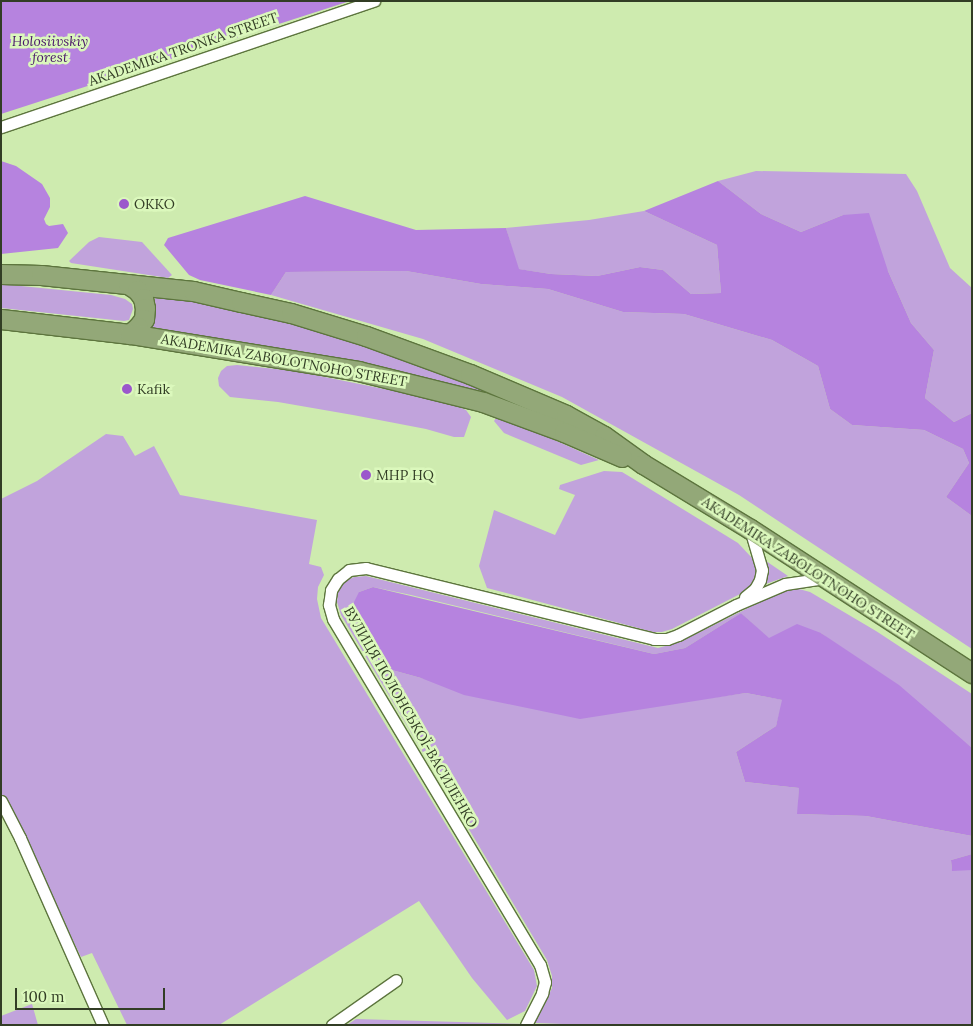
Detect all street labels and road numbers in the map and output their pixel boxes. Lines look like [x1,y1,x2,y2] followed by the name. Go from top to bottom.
[86,9,280,89] street label: AKADEMIKA TRONKA STREET
[160,330,408,390] street label: AKADEMIKA ZABOLOTNOHO STREET
[699,493,917,643] street label: AKADEMIKA ZABOLOTNOHO STREET
[341,603,481,831] street label: ВУЛИЦЯ ПОЛОНСЬКОЇ-ВАСИЛЕНКО

